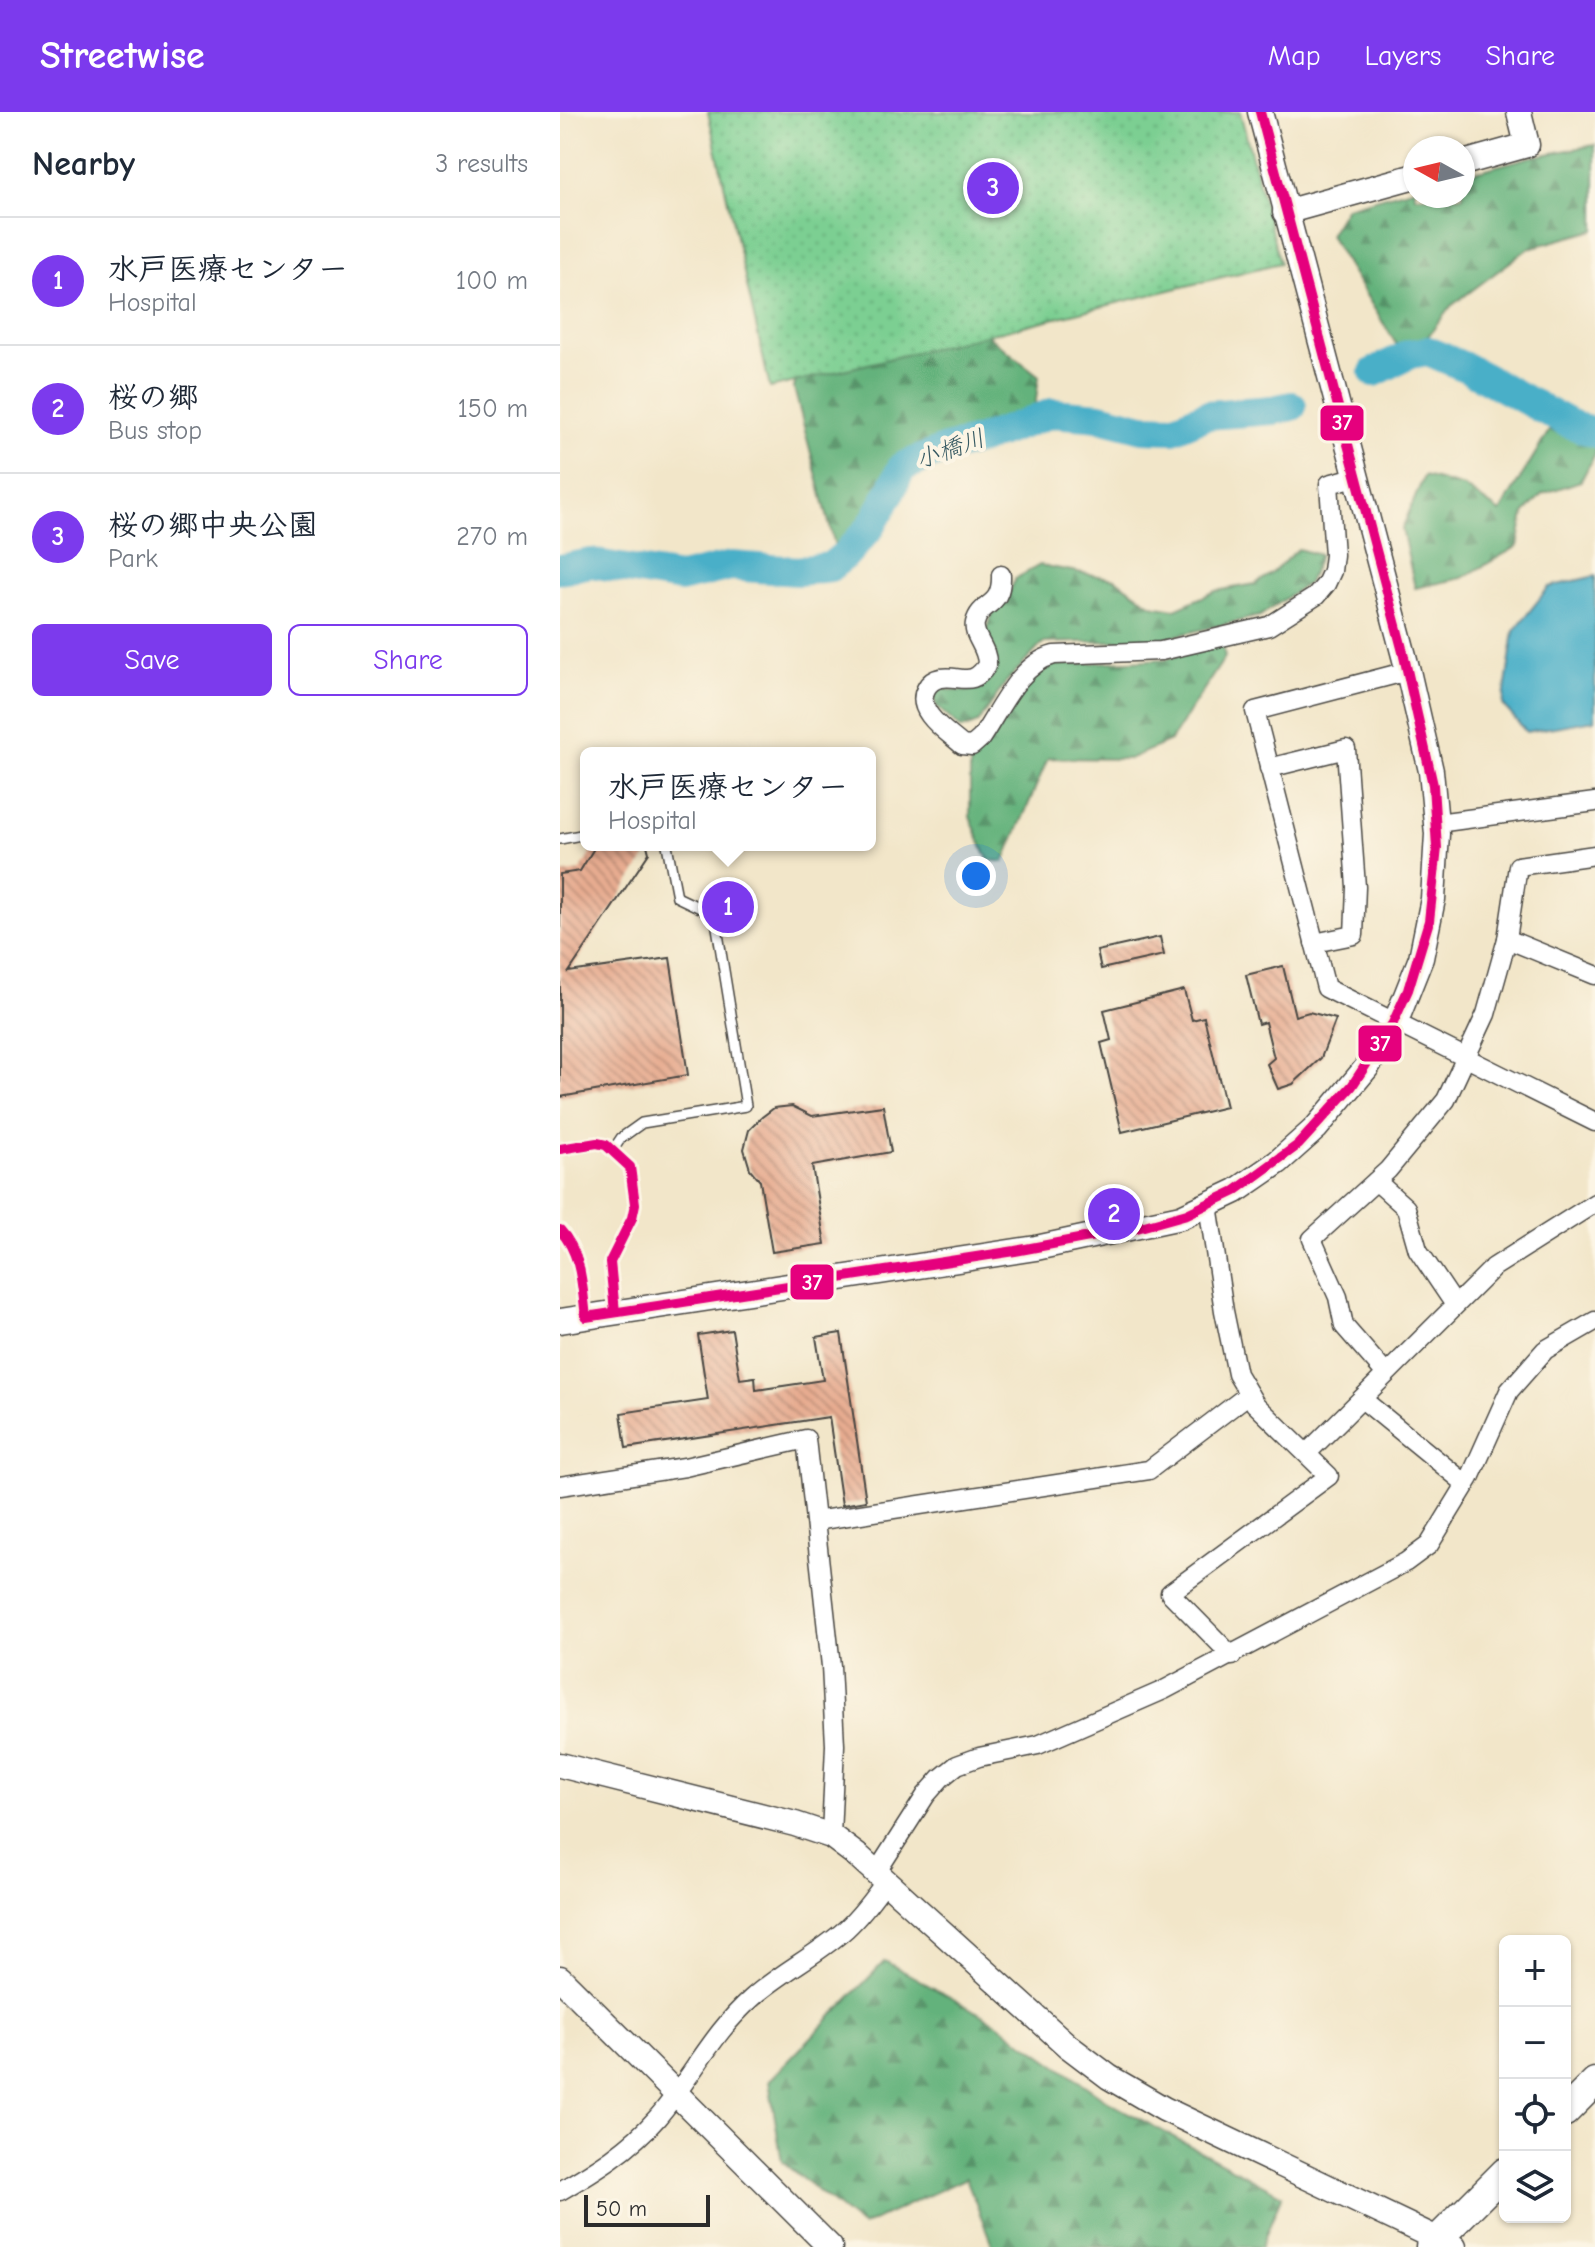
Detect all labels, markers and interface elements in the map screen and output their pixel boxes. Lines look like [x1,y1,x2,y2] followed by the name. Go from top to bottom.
[40,34,205,78] text: Streetwise
[1268,40,1321,72] text: Map
[1365,40,1441,72] text: Layers
[1485,40,1555,72] text: Share
[1403,136,1475,208] north arrow
[32,144,135,184] text: Nearby
[435,149,528,179] text: 3 results
[967,158,1019,218] pin: 3
[108,252,348,287] text: 水戸医療センター
[53,266,63,296] text: 1
[456,266,528,296] text: 100 m
[108,288,197,318] text: Hospital
[108,380,198,415] text: 桜の郷
[52,394,64,424] text: 2
[458,394,528,424] text: 150 m
[1319,404,1365,442] line badge: 37
[1332,410,1352,436] text: 37
[108,416,202,446] text: Bus stop
[911,424,989,474] water label: 小橋川
[108,508,318,543] text: 桜の郷中央公園
[52,522,64,552] text: 3
[456,522,528,552] text: 270 m
[108,544,158,574] text: Park
[32,624,272,696] button: Save
[288,624,528,696] button: Share
[580,747,876,851] popup
[608,770,848,805] text: 水戸医療センター
[608,806,697,836] text: Hospital
[956,856,996,896] your location
[702,877,754,937] pin: 1
[1357,1024,1403,1063] line badge: 37
[1370,1031,1390,1057] text: 37
[1088,1184,1140,1244] pin: 2
[789,1263,835,1301] line badge: 37
[802,1270,822,1296] text: 37
[1499,1935,1571,2223] map controls
[1499,1935,1571,2007] button: +
[1499,2007,1571,2079] button: −
[1499,2079,1571,2151] button: locate
[1499,2151,1571,2223] button: layers
[584,2191,710,2227] scale bar
[596,2196,647,2222] text: 50 m

